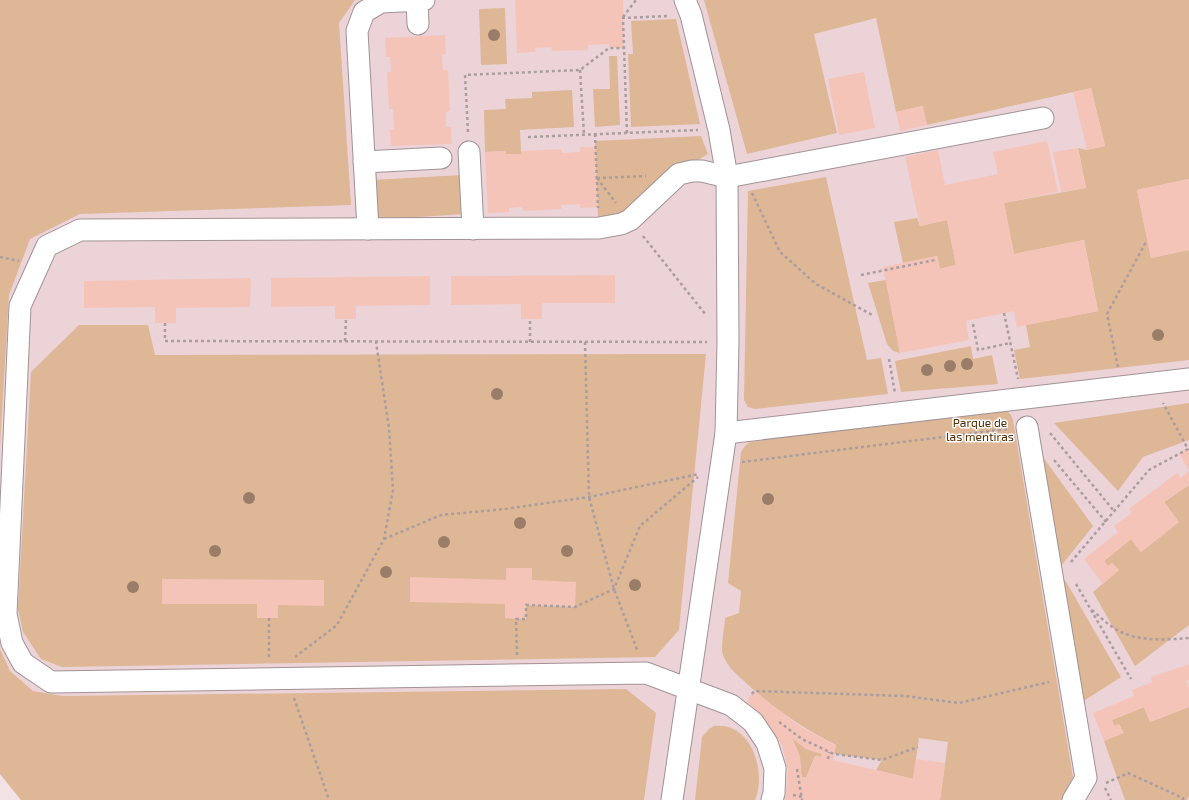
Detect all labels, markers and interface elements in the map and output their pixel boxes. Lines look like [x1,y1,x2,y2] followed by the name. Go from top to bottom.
[946,415,1014,443] park label: Parque de las mentiras

